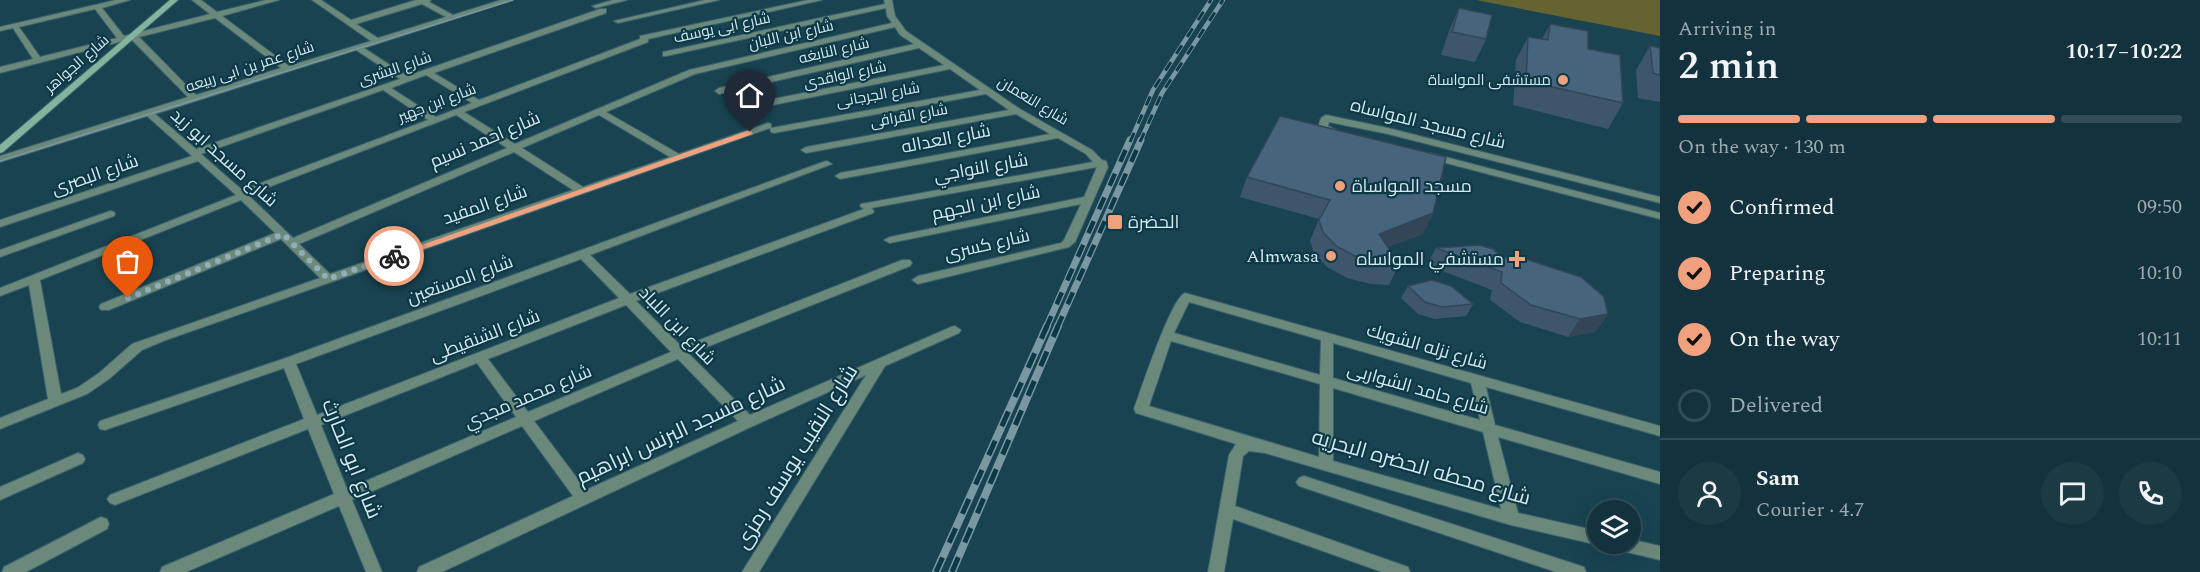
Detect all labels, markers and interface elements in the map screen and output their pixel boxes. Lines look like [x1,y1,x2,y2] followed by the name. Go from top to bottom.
[671,6,773,50] street label: شارع ابى يوسف
[746,14,836,56] street label: شارع ابن اللبان
[1678,14,1776,44] text: Arriving in
[39,29,114,99] street label: شارع الجواهر
[796,32,872,70] street label: شارع النابغه
[183,35,317,99] street label: شارع عمر بن ابى ربيعه
[2065,35,2182,68] text: 10:17–10:22
[1678,37,1779,96] text: 2 min
[355,46,435,92] street label: شارع البشرى
[801,55,889,95] street label: شارع الواقدى
[1428,69,1551,92] place label: مستشفى المواساة
[724,70,775,132] pin
[993,71,1073,131] street label: شارع النعمان
[1556,73,1570,87] marker: مستشفى المواساة
[834,76,922,114] street label: شارع الجرجانى
[394,78,480,129] street label: شارع ابن جهير
[733,79,766,112] icon: home
[1347,92,1509,156] street label: شارع مسجد المواساه
[868,98,950,134] street label: شارع القرافى
[164,102,284,214] street label: شارع مسجد ابو زيد
[425,105,545,175] street label: شارع احمد نسيم
[899,117,993,161] street label: شارع العداله
[1678,132,1846,162] text: On the way · 130 m
[932,146,1030,190] street label: شارع النواجي
[48,147,142,203] street label: شارع البصرى
[1352,173,1472,200] place label: مسجد المواساة
[439,178,531,232] street label: شارع المفيد
[929,178,1043,228] street label: شارع ابن الجهم
[1333,179,1347,193] marker: مسجد المواساة
[1678,191,1711,224] icon: check
[1729,191,1835,224] text: Confirmed
[2137,192,2182,222] text: 09:50
[1128,209,1179,236] place label: الحضرة
[1106,213,1124,231] marker: الحضرة
[941,222,1033,268] street label: شارع كسرى
[364,226,424,286] courier
[102,236,153,298] pin
[378,240,411,273] icon: bike
[1246,243,1319,270] place label: Almwasa
[111,245,144,278] icon: bag
[1356,246,1504,273] place label: مستشفي المواساه
[403,248,517,312] street label: شارع المستعين
[1324,249,1338,263] marker: Almwasa
[1508,250,1526,268] marker: مستشفي المواساه
[1678,257,1711,290] icon: check
[1729,257,1826,290] text: Preparing
[2137,258,2182,288] text: 10:10
[632,280,722,372] street label: شارع ابن اللباد
[426,303,544,369] street label: شارع الشنقيطى
[1363,317,1491,377] street label: شارع نزله الشويك
[1678,323,1711,356] icon: check
[1729,323,1840,356] text: On the way
[2137,324,2182,354] text: 10:11
[1344,356,1492,422] street label: شارع حامد الشواربى
[460,358,596,436] street label: شارع محمد مجدي
[727,359,867,555] street label: شارع النقيب يوسف رمزى
[571,368,791,494] street label: شارع مسجد البرنس ابراهيم
[1729,389,1823,422] text: Delivered
[312,394,390,524] street label: شارع ابو الحارث
[1308,421,1534,515] street label: شارع محطه الحضره البحريه
[1678,462,1741,525] button: person
[1756,462,1800,495] text: Sam
[2041,462,2104,525] button: chat
[2119,462,2182,525] button: phone
[1756,495,1864,525] text: Courier · 4.7
[1587,500,1641,554] map controls
[1587,500,1641,554] button: layers

